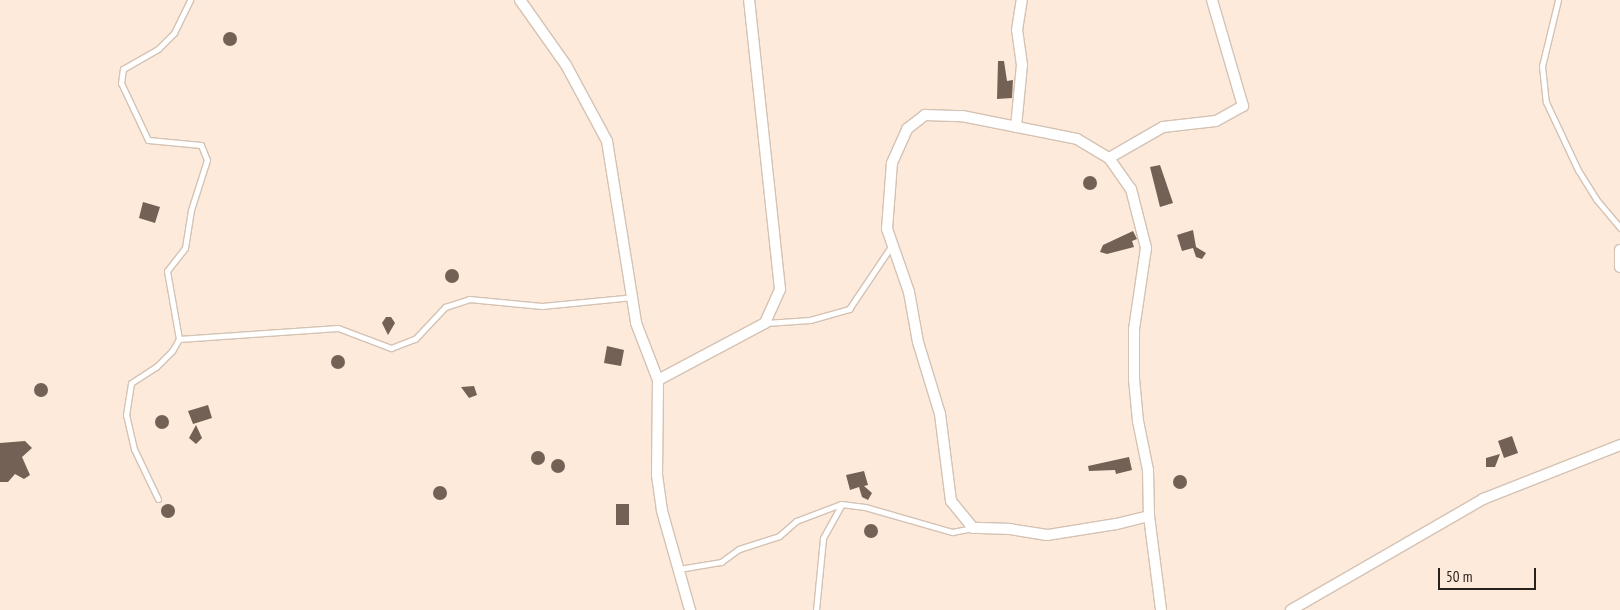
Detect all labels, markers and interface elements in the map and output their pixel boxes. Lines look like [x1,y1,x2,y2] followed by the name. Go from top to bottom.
[1440,558,1538,590] scale bar
[1446,567,1472,586] text: 50 m

